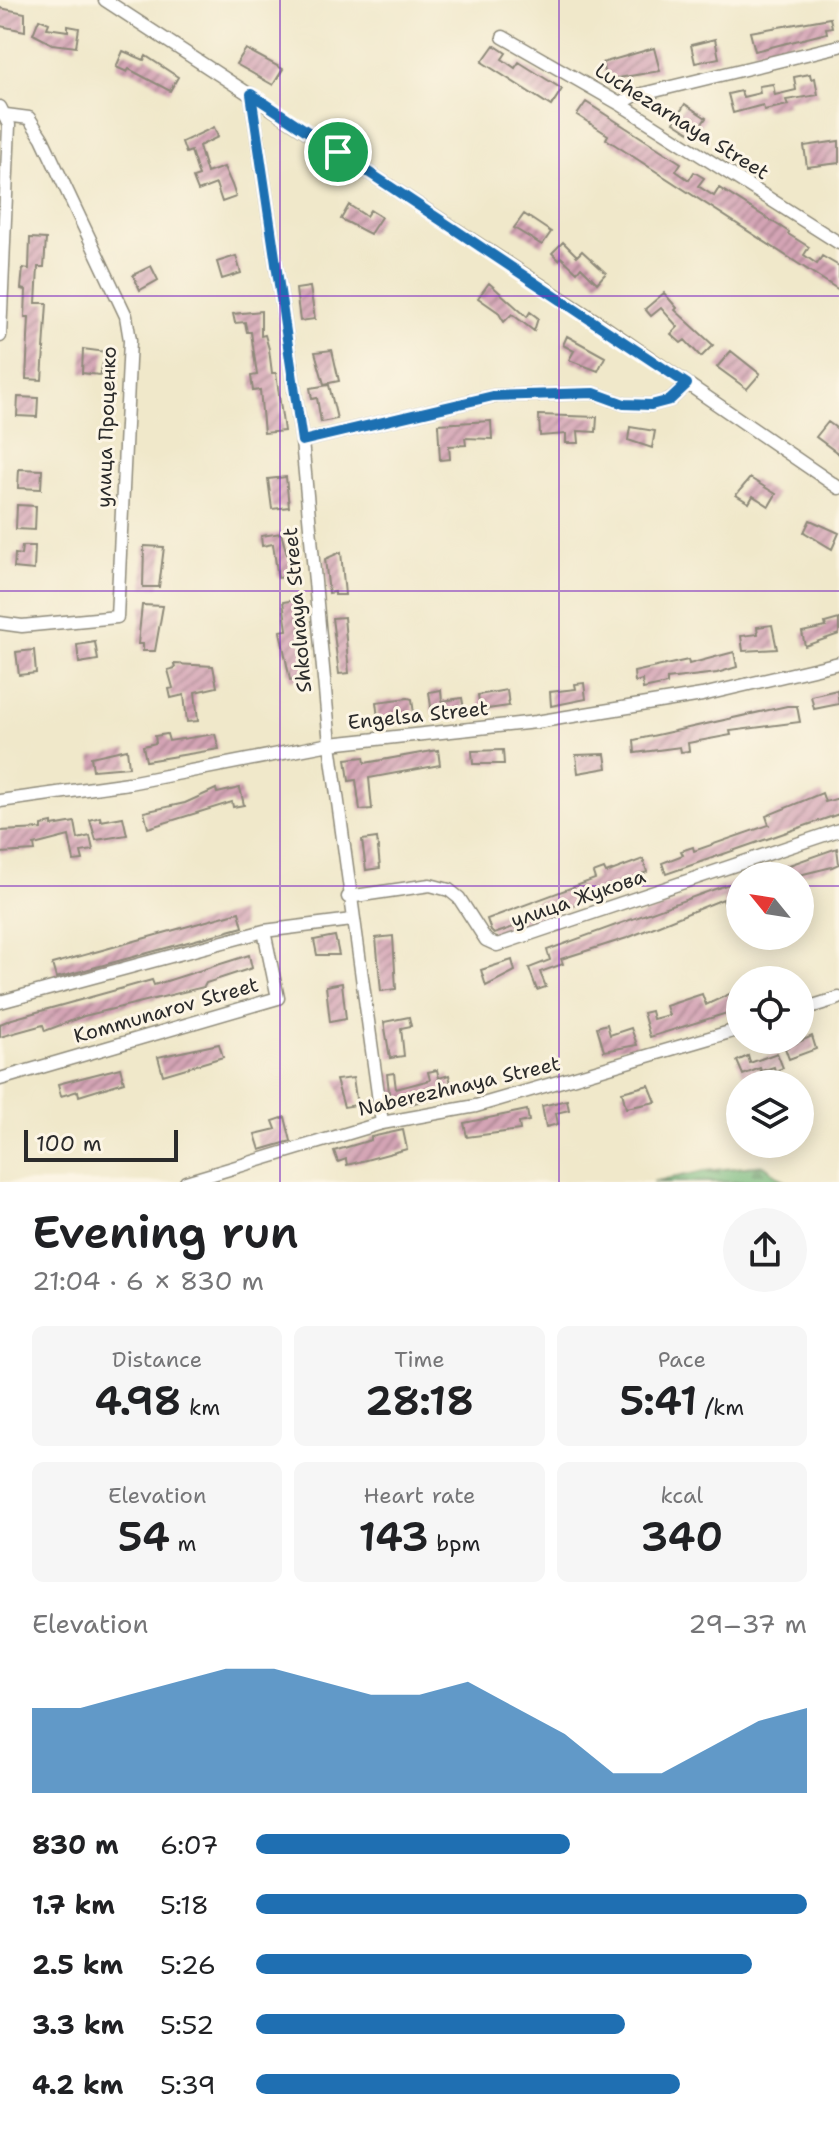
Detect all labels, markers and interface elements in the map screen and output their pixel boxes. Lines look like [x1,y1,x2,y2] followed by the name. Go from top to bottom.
[590,57,774,185] street label: Luchezarnaya Street
[304,118,372,186] pin
[316,130,360,174] icon: arrive
[90,346,122,508] street label: улица Проценко
[277,526,317,694] street label: Shkolnaya Street
[346,695,490,735] street label: Engelsa Street
[726,862,814,950] north arrow
[726,862,814,1158] map controls
[507,863,649,933] street label: улица Жукова
[726,966,814,1054] button: locate
[71,971,261,1049] street label: Kommunarov Street
[355,1050,563,1122] street label: Naberezhnaya Street
[726,1070,814,1158] button: layers
[24,1126,178,1162] scale bar
[36,1129,102,1158] text: 100 m
[32,1203,299,1262] text: Evening run
[723,1208,807,1292] button: share
[32,1263,264,1298] text: 21:04 · 6 × 830 m
[112,1345,202,1374] text: Distance
[394,1345,445,1374] text: Time
[658,1345,706,1374] text: Pace
[94,1374,182,1428] text: 4.98
[365,1374,474,1428] text: 28:18
[620,1374,697,1428] text: 5:41
[182,1393,220,1422] text: km
[697,1393,744,1422] text: /km
[108,1481,206,1510] text: Elevation
[363,1481,476,1510] text: Heart rate
[660,1481,703,1510] text: kcal
[118,1510,170,1564] text: 54
[358,1510,429,1564] text: 143
[640,1510,723,1564] text: 340
[170,1529,197,1558] text: m
[429,1529,481,1558] text: bpm
[32,1606,148,1641] text: Elevation
[688,1606,807,1641] text: 29–37 m
[32,1827,119,1862] text: 830 m
[160,1827,219,1862] text: 6:07
[32,1887,115,1922] text: 1.7 km
[160,1887,209,1922] text: 5:18
[32,1947,123,1982] text: 2.5 km
[160,1947,216,1982] text: 5:26
[32,2007,124,2042] text: 3.3 km
[160,2007,214,2042] text: 5:52
[32,2067,124,2102] text: 4.2 km
[160,2067,216,2102] text: 5:39

